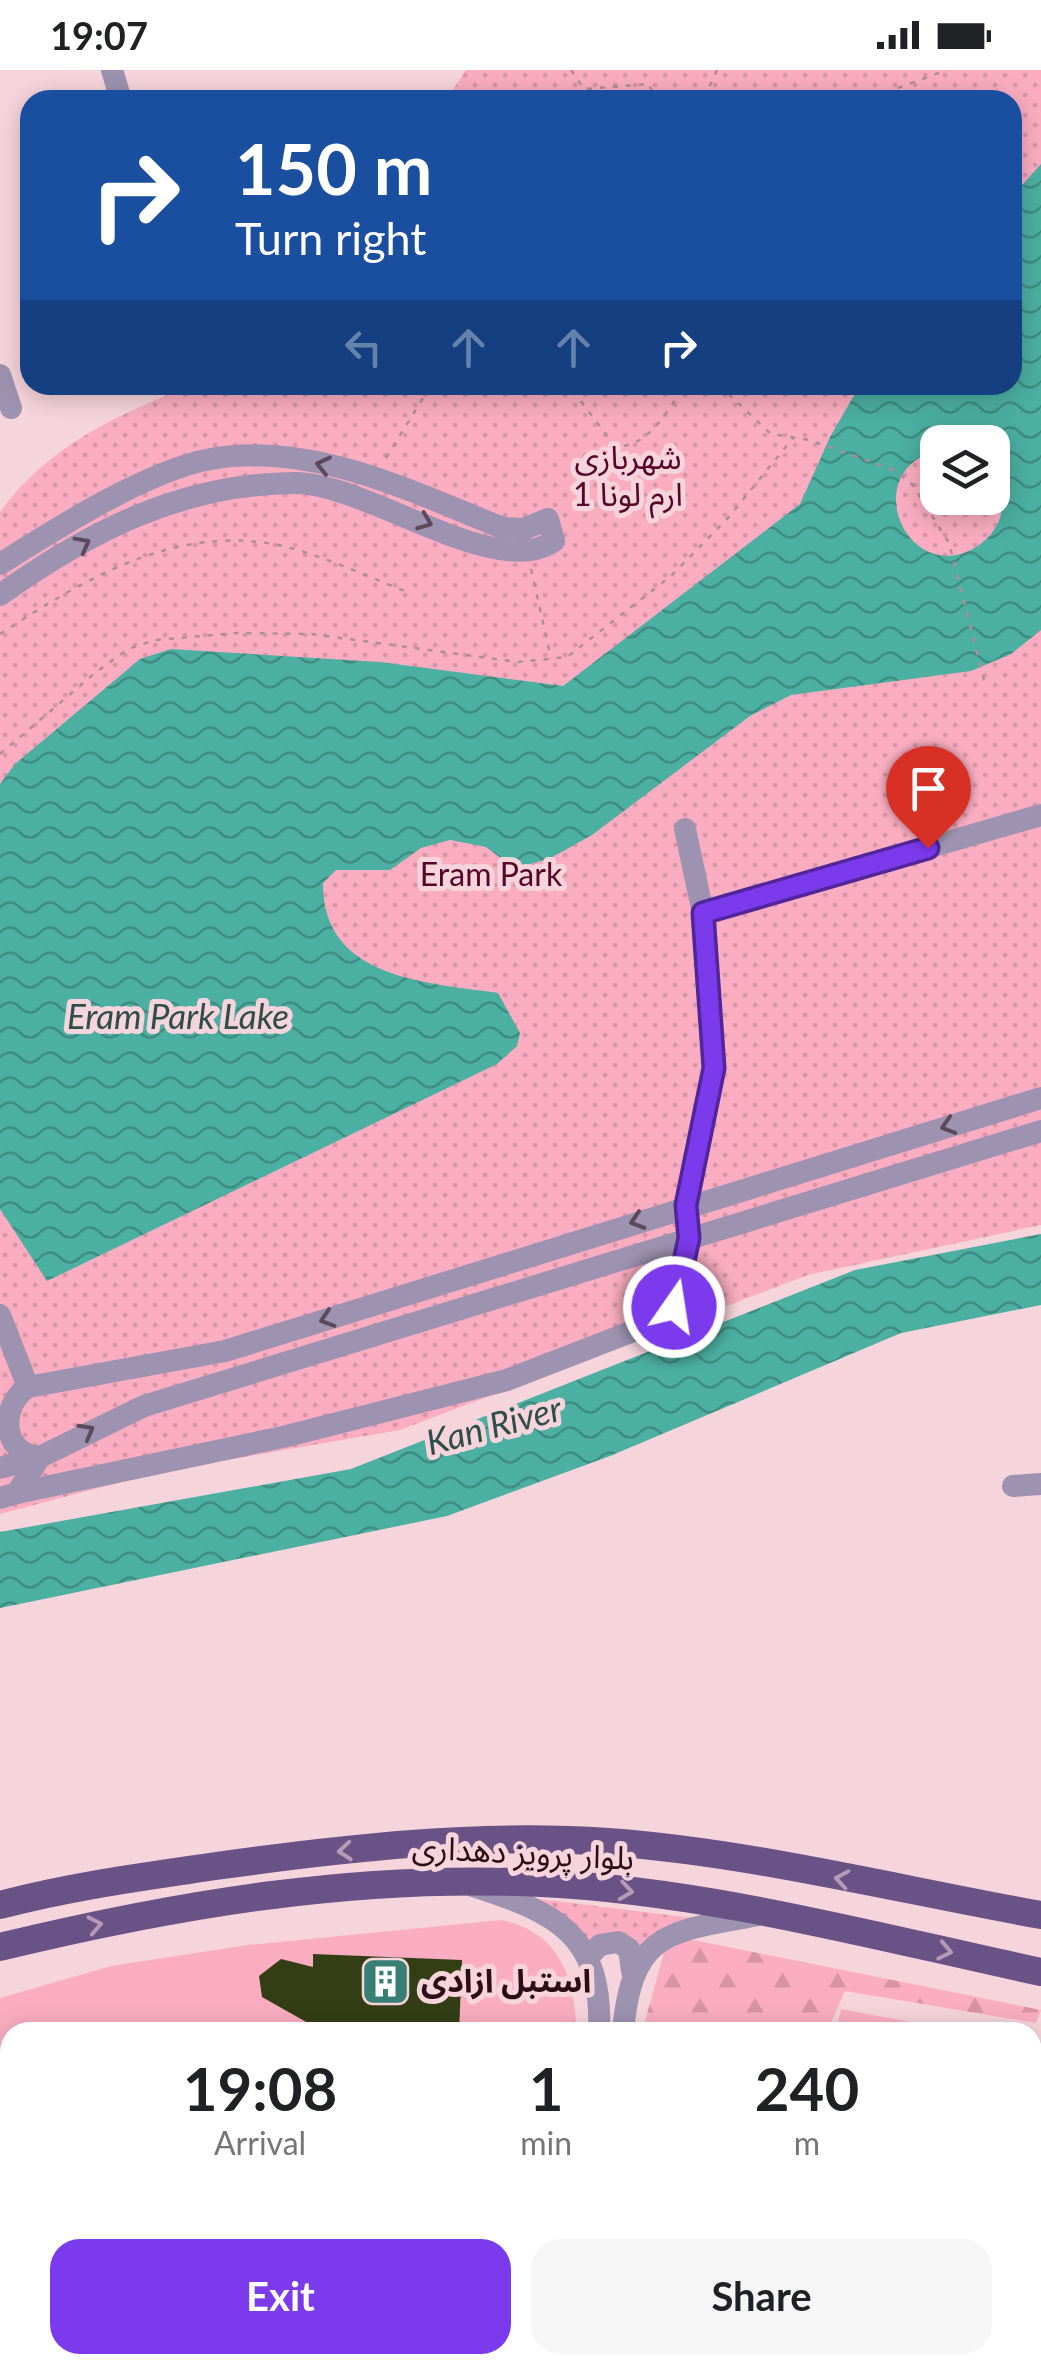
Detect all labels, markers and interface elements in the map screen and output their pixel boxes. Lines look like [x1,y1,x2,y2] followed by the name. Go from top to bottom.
[50,12,148,58] text: 19:07
[235,126,432,210] text: 150 m
[70,130,200,260] icon: right
[235,211,426,265] text: Turn right
[336,320,391,375] icon: left
[441,320,496,375] icon: ahead
[546,320,601,375] icon: ahead
[651,320,706,375] icon: right
[920,425,1010,515] map controls
[920,425,1010,515] button: layers
[573,437,683,519] park label: شهربازی ارم لونا 1
[315,456,332,477] one-way arrow
[415,510,432,530] one-way arrow
[72,537,91,556] one-way arrow
[886,746,971,849] pin
[901,761,956,816] icon: arrive
[420,854,563,893] park label: Eram Park
[67,994,289,1036] water label: Eram Park Lake
[940,1114,957,1135] one-way arrow
[629,1209,646,1229] one-way arrow
[622,1255,726,1359] position arrow
[319,1307,336,1327] one-way arrow
[421,1386,567,1462] water label: Kan River
[77,1423,95,1443] one-way arrow
[411,1826,635,1879] street label: بلوار پرویز دهداری
[337,1839,353,1861] one-way arrow
[834,1869,850,1890] one-way arrow
[618,1880,634,1901] one-way arrow
[86,1916,103,1937] one-way arrow
[936,1940,953,1961] one-way arrow
[360,1955,412,2007] building icon: استبل ازادی
[421,1960,591,2000] place label: استبل ازادی
[183,2052,337,2124] text: 19:08
[529,2052,564,2124] text: 1
[755,2052,859,2124] text: 240
[214,2123,306,2162] text: Arrival
[520,2123,572,2162] text: min
[794,2123,820,2162] text: m
[50,2239,511,2354] button: Exit
[531,2239,992,2354] button: Share

